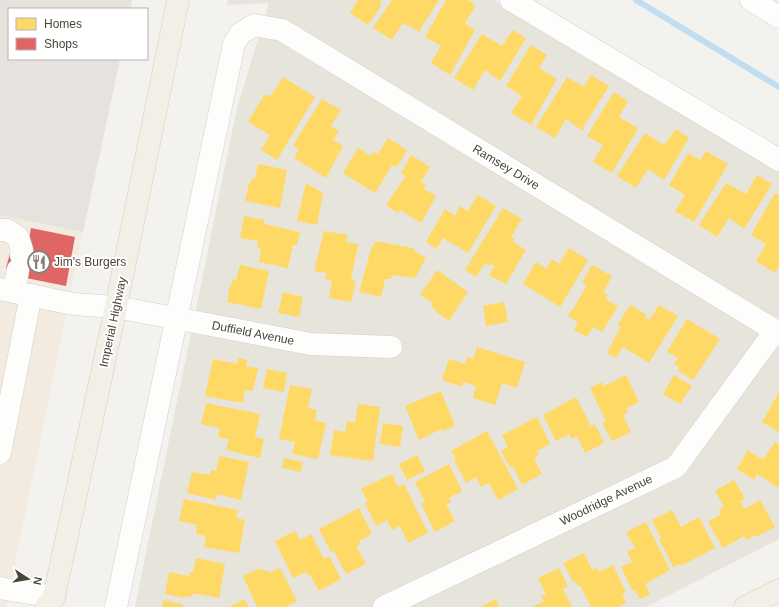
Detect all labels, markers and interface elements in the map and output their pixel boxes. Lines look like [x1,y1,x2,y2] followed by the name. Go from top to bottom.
[8,8,148,60] legend
[44,17,82,31] text: Homes
[44,37,78,51] text: Shops
[470,142,542,193] street label: Ramsey Drive
[26,249,52,275] restaurant icon: Jim's Burgers
[54,255,126,269] place label: Jim's Burgers
[97,276,129,368] street label: Imperial Highway
[211,318,296,348] street label: Duffield Avenue
[558,471,655,528] street label: Woodridge Avenue
[8,559,48,599] north arrow
[31,576,44,586] text: N

